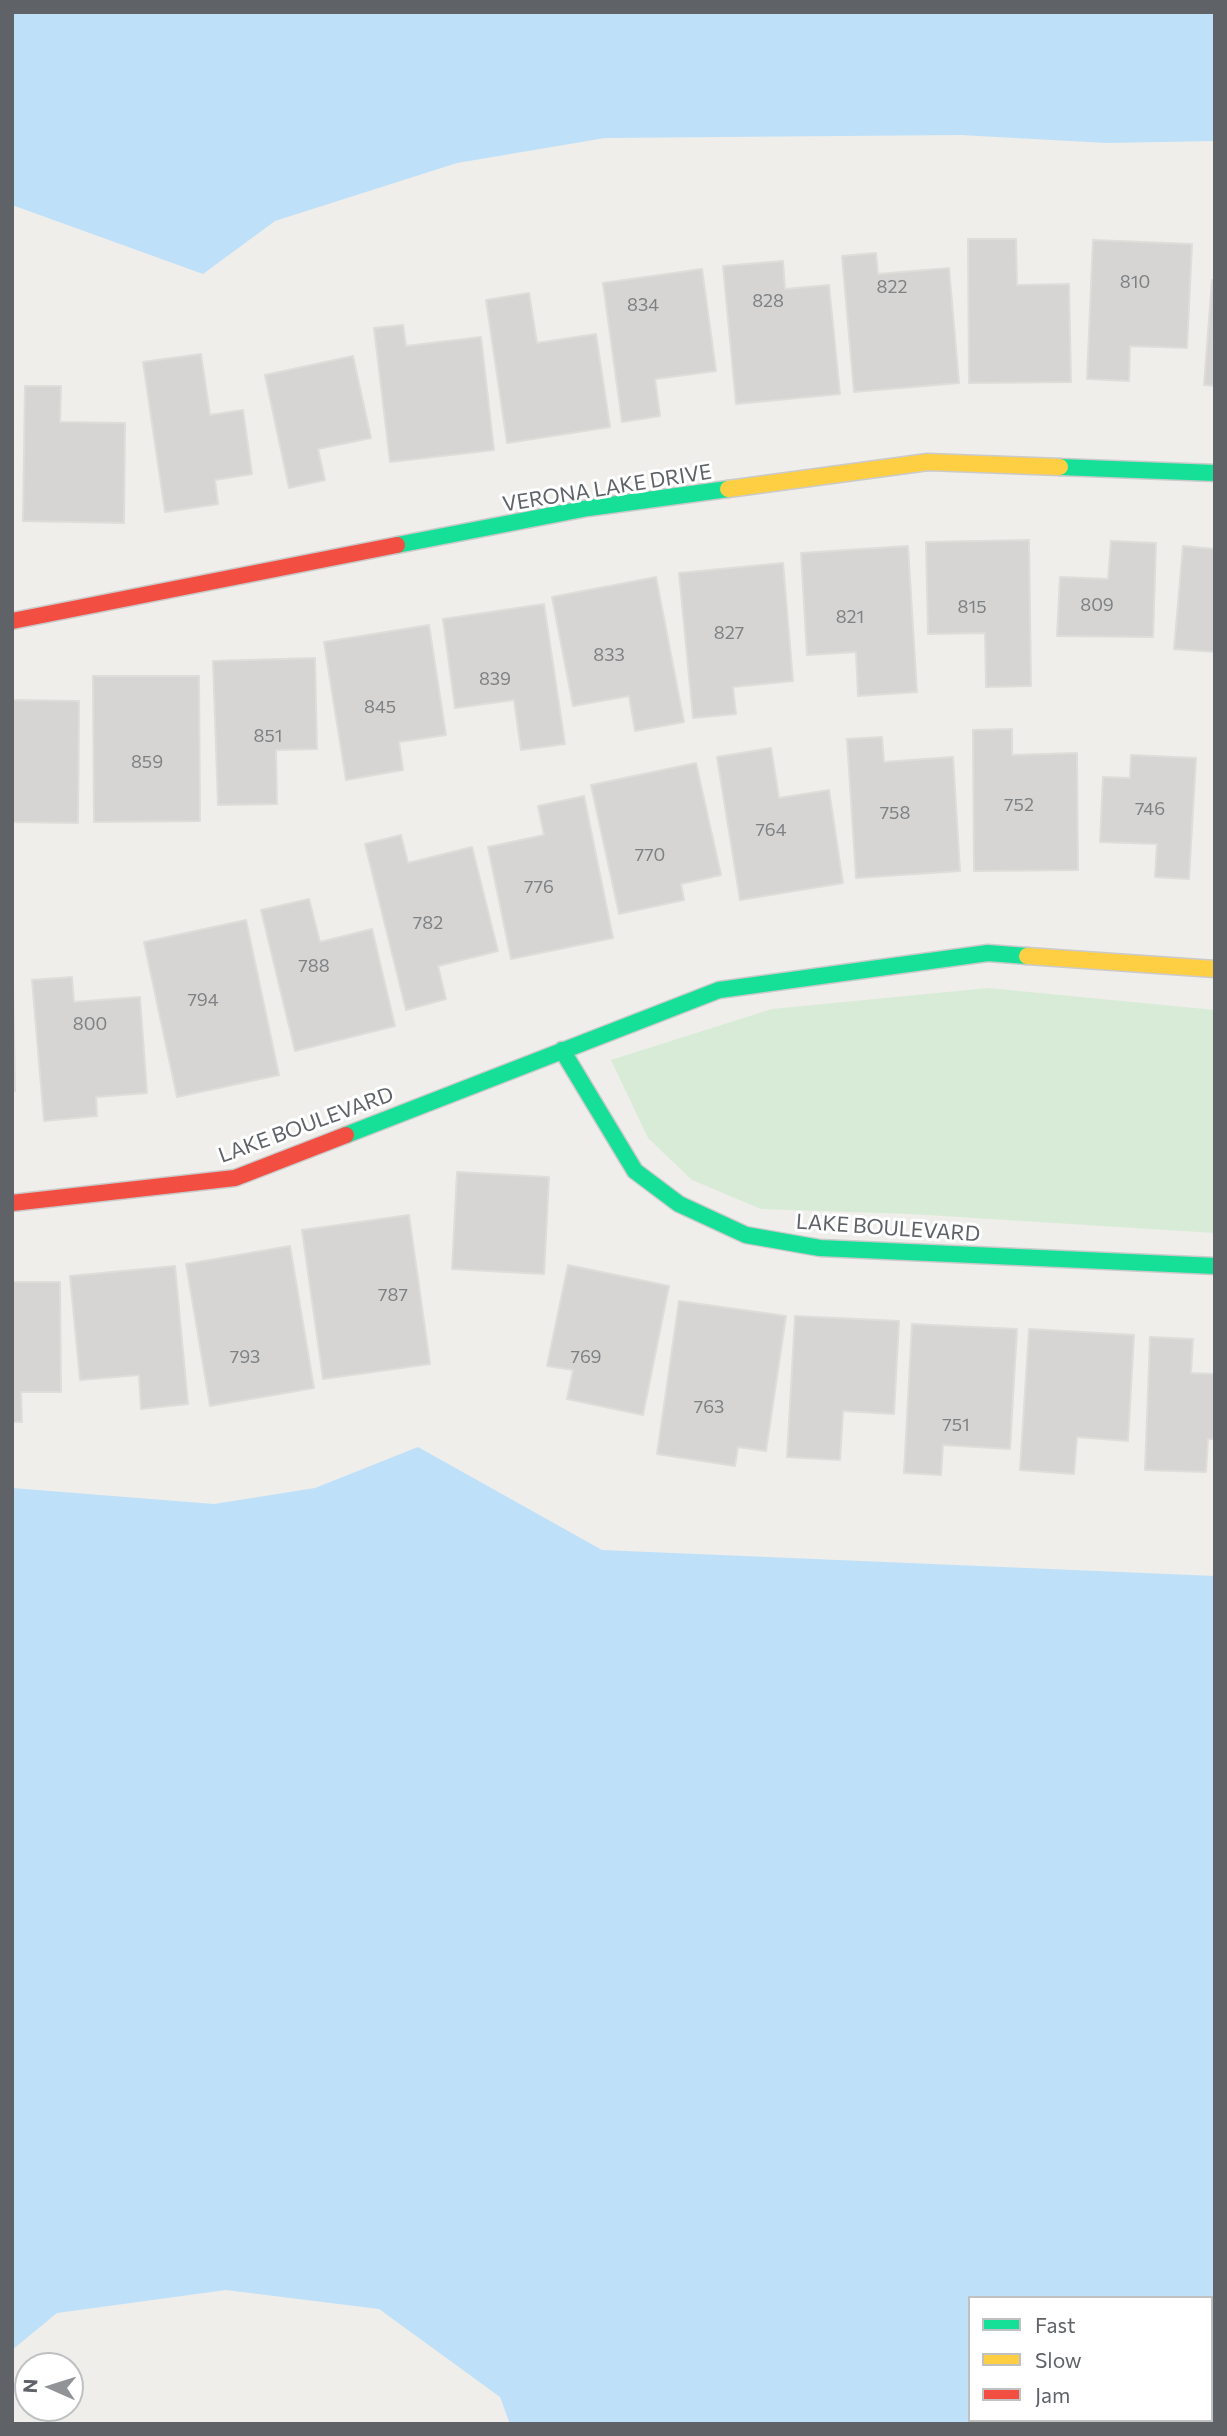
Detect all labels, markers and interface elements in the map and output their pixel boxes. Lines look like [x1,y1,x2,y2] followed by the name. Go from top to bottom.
[1120,271,1150,293] house number: 810
[877,276,907,298] house number: 822
[752,290,784,312] house number: 828
[627,294,659,316] house number: 834
[501,459,713,517] street label: VERONA LAKE DRIVE
[1080,594,1114,616] house number: 809
[958,596,986,618] house number: 815
[836,606,864,628] house number: 821
[714,622,744,644] house number: 827
[593,644,625,666] house number: 833
[479,668,511,690] house number: 839
[364,696,396,718] house number: 845
[254,725,282,747] house number: 851
[131,751,163,773] house number: 859
[1004,794,1034,816] house number: 752
[1135,798,1165,820] house number: 746
[880,802,910,824] house number: 758
[755,819,787,841] house number: 764
[635,844,665,866] house number: 770
[524,876,554,898] house number: 776
[413,912,443,934] house number: 782
[298,955,330,977] house number: 788
[187,989,219,1011] house number: 794
[73,1013,107,1035] house number: 800
[215,1082,397,1168] street label: LAKE BOULEVARD
[795,1209,981,1247] street label: LAKE BOULEVARD
[378,1284,408,1306] house number: 787
[230,1346,260,1368] house number: 793
[570,1346,602,1368] house number: 769
[694,1396,724,1418] house number: 763
[942,1414,970,1436] house number: 751
[968,2296,1213,2422] legend
[1035,2312,1076,2337] text: Fast
[1035,2347,1082,2372] text: Slow
[14,2352,84,2422] north arrow
[18,2378,41,2394] text: N
[1035,2382,1070,2407] text: Jam

